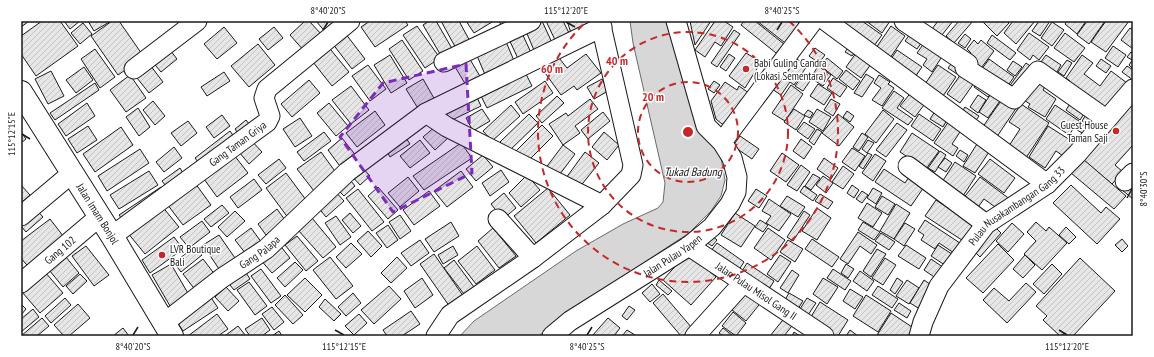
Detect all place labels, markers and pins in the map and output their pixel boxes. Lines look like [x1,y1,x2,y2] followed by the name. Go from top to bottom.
[754,56,826,83] place label: Babi Guling Candra (Lokasi Sementara)
[741,64,751,74] marker: Babi Guling Candra (Lokasi Sementara)
[1061,118,1108,145] place label: Guest House Taman Saji
[681,125,695,139] centre of rings
[1111,126,1121,136] marker: Guest House Taman Saji
[170,242,221,269] place label: LVR Boutique Bali
[157,250,167,260] marker: LVR Boutique Bali

